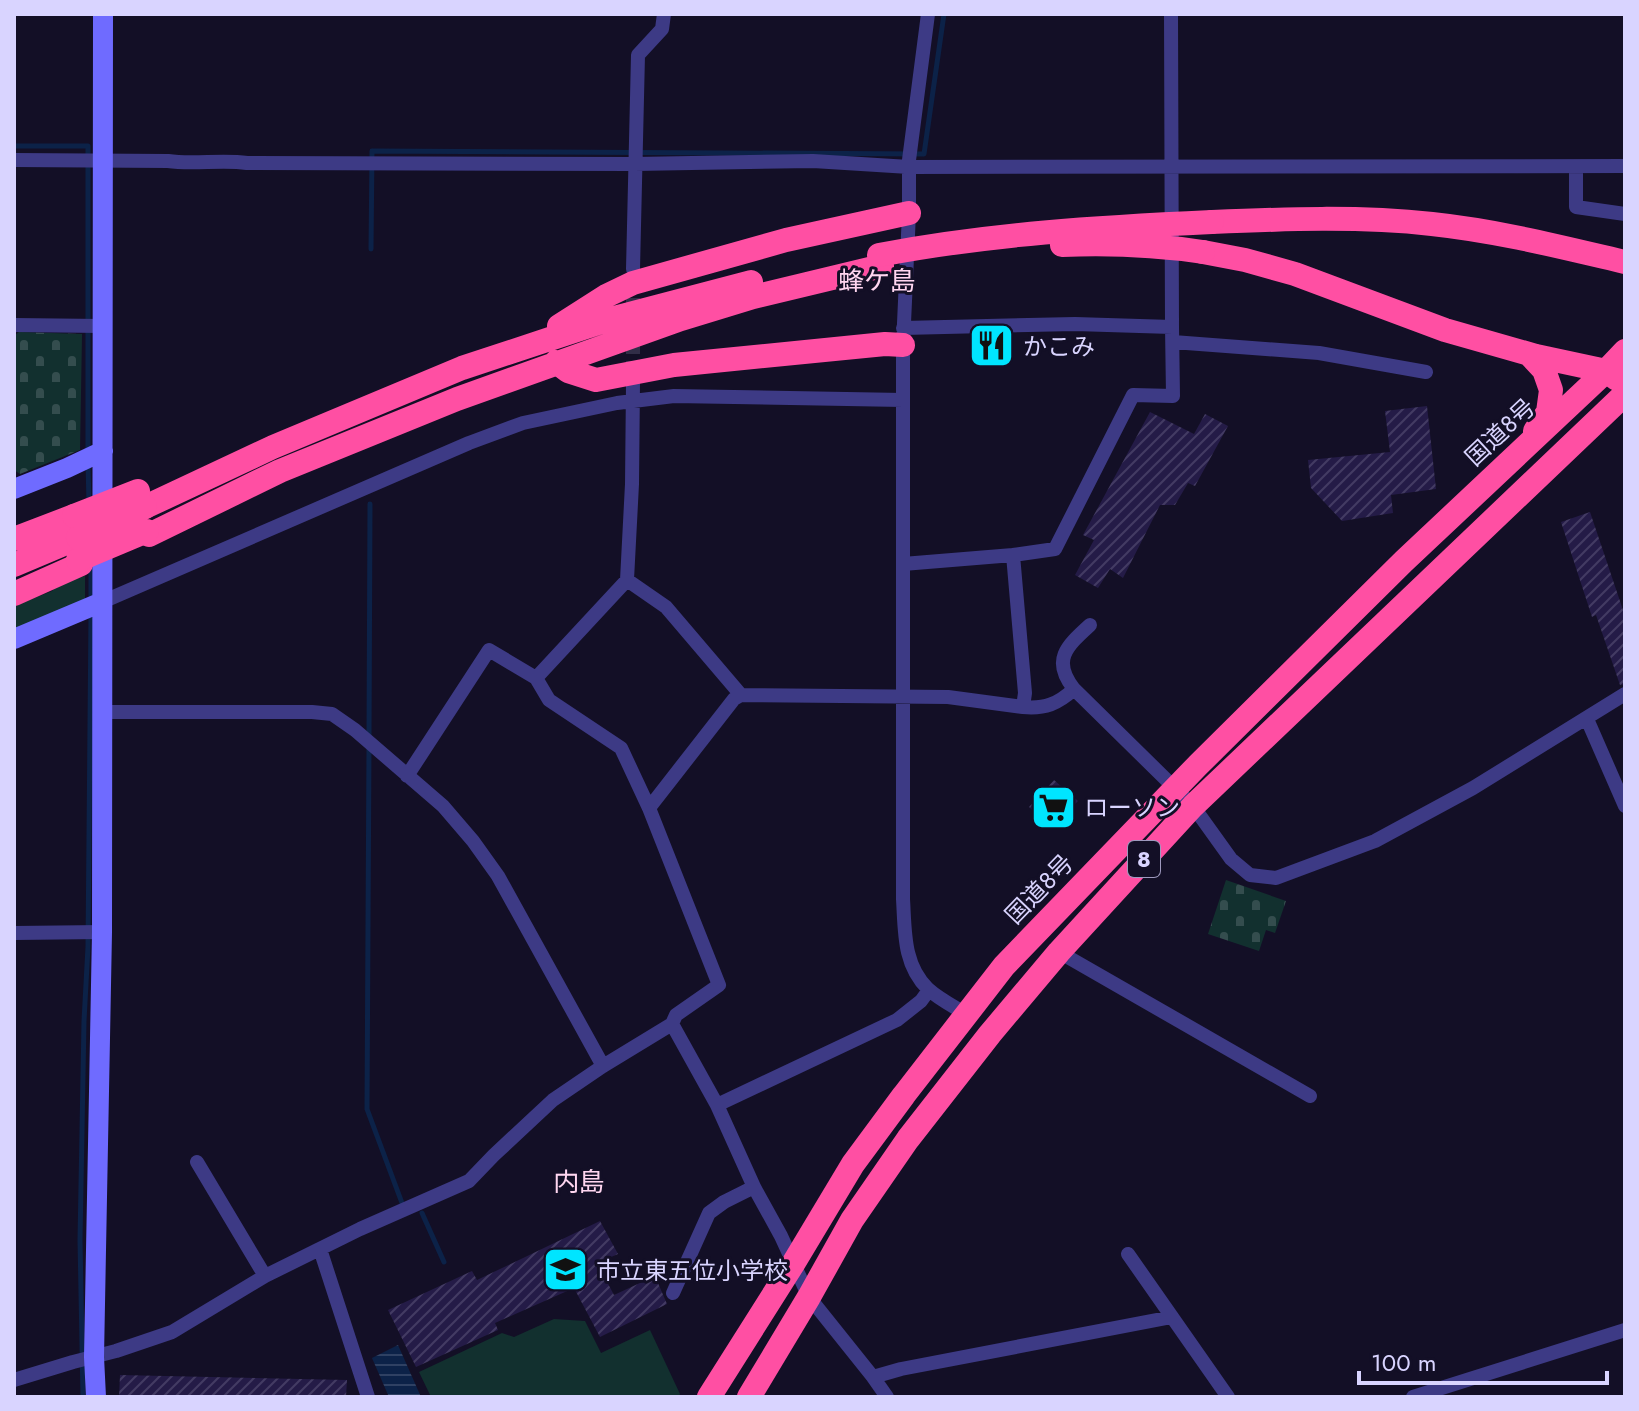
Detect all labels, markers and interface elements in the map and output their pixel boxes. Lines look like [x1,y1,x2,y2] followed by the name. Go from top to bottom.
[838,262,916,300] district label: 蜂ケ島
[968,322,1016,370] restaurant icon: かこみ
[1023,329,1095,364] place label: かこみ
[1457,390,1543,474] street label: 国道8号
[1029,783,1077,831] supermarket icon: ローソン
[1084,790,1180,825] place label: ローソン
[1128,841,1160,877] road number: 8
[997,846,1081,932] street label: 国道8号
[553,1163,605,1201] district label: 内島
[541,1246,589,1294] school or university icon: 市立東五位小学校
[596,1253,788,1288] place label: 市立東五位小学校
[1359,1335,1607,1385] scale bar
[1371,1345,1437,1380] text: 100 m

